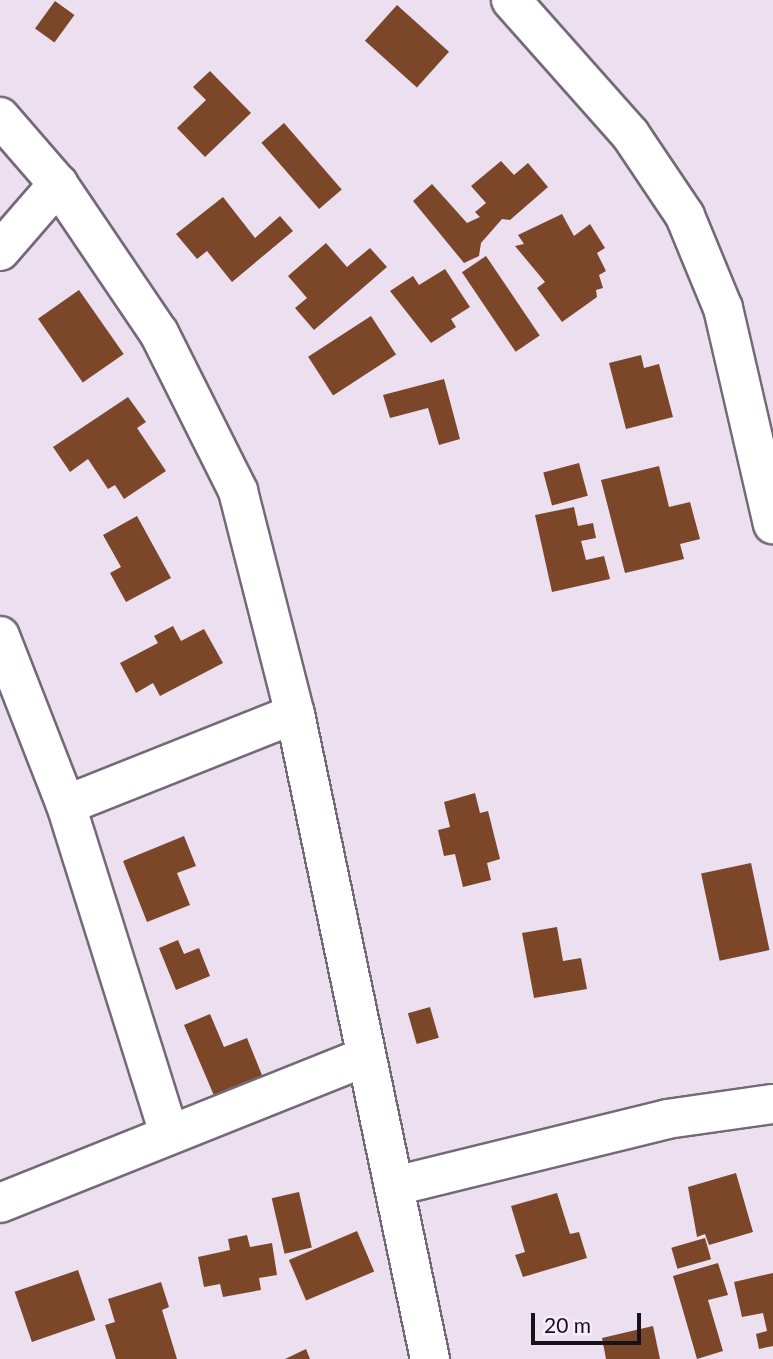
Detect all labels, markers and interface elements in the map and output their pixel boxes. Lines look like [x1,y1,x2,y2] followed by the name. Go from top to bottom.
[535,1300,645,1344] scale bar
[544,1312,591,1337] text: 20 m

